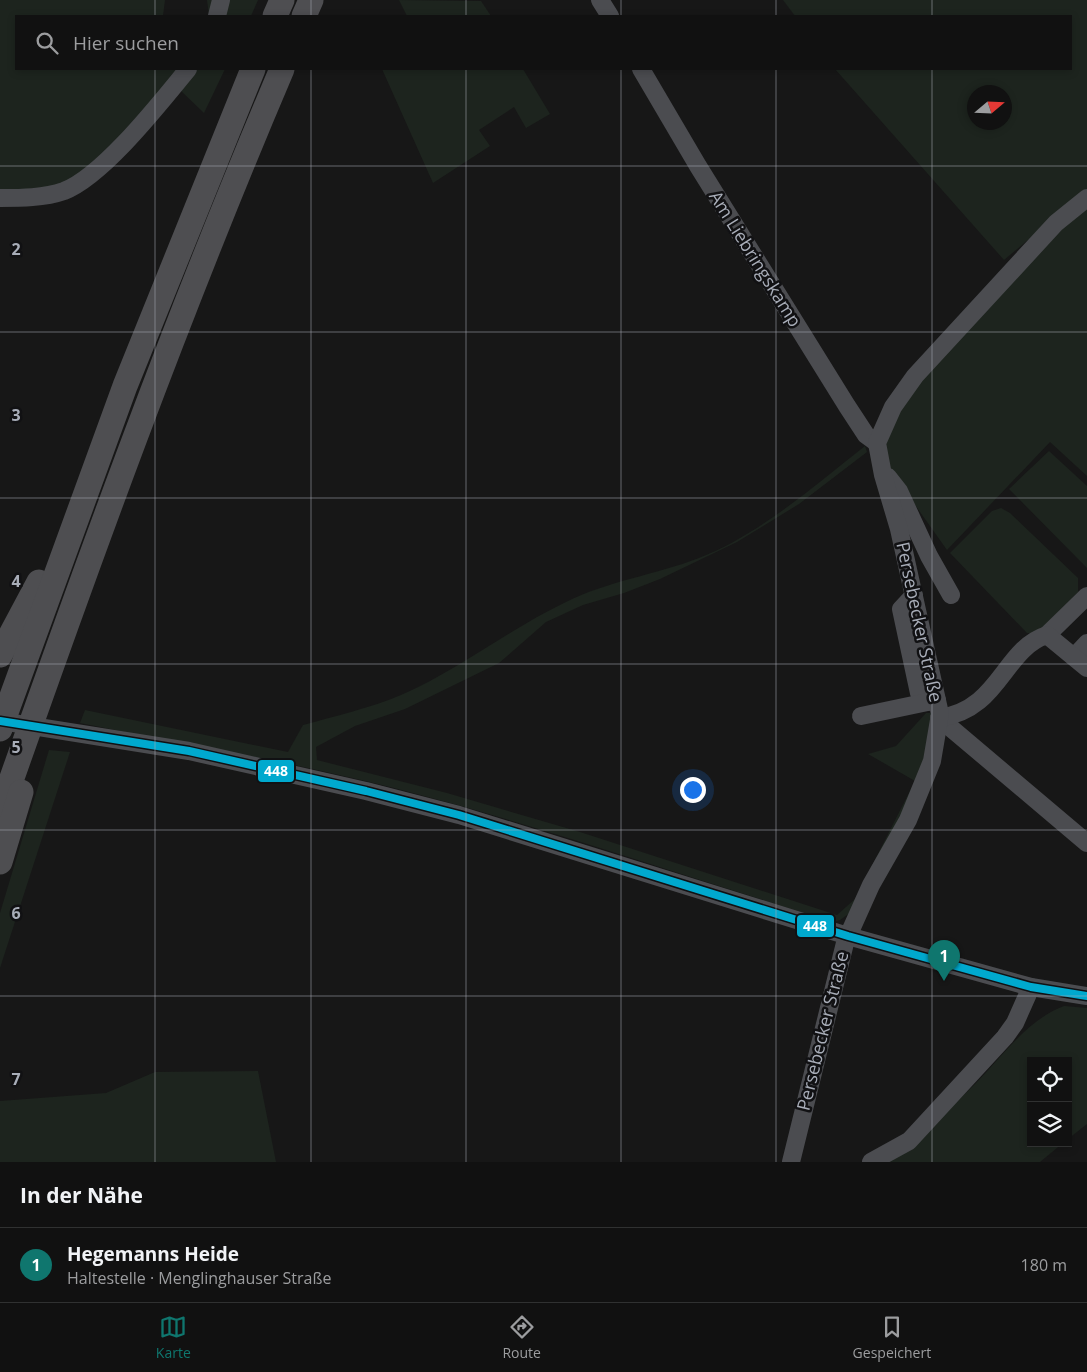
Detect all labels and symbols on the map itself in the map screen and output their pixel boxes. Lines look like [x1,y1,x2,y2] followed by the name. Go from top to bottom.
[967,85,1012,130] north arrow
[704,186,807,331] street label: Am Liebringskamp
[11,238,21,260] text: 2
[11,404,21,426] text: 3
[891,539,949,704] street label: Persebecker Straße
[11,570,21,592] text: 4
[11,736,21,758] text: 5
[257,759,295,783] line badge: 448
[264,761,288,780] text: 448
[680,777,706,803] your location
[11,902,21,924] text: 6
[796,914,835,938] line badge: 448
[803,916,827,935] text: 448
[928,940,960,981] pin: 1
[791,949,853,1113] street label: Persebecker Straße
[11,1068,21,1090] text: 7

